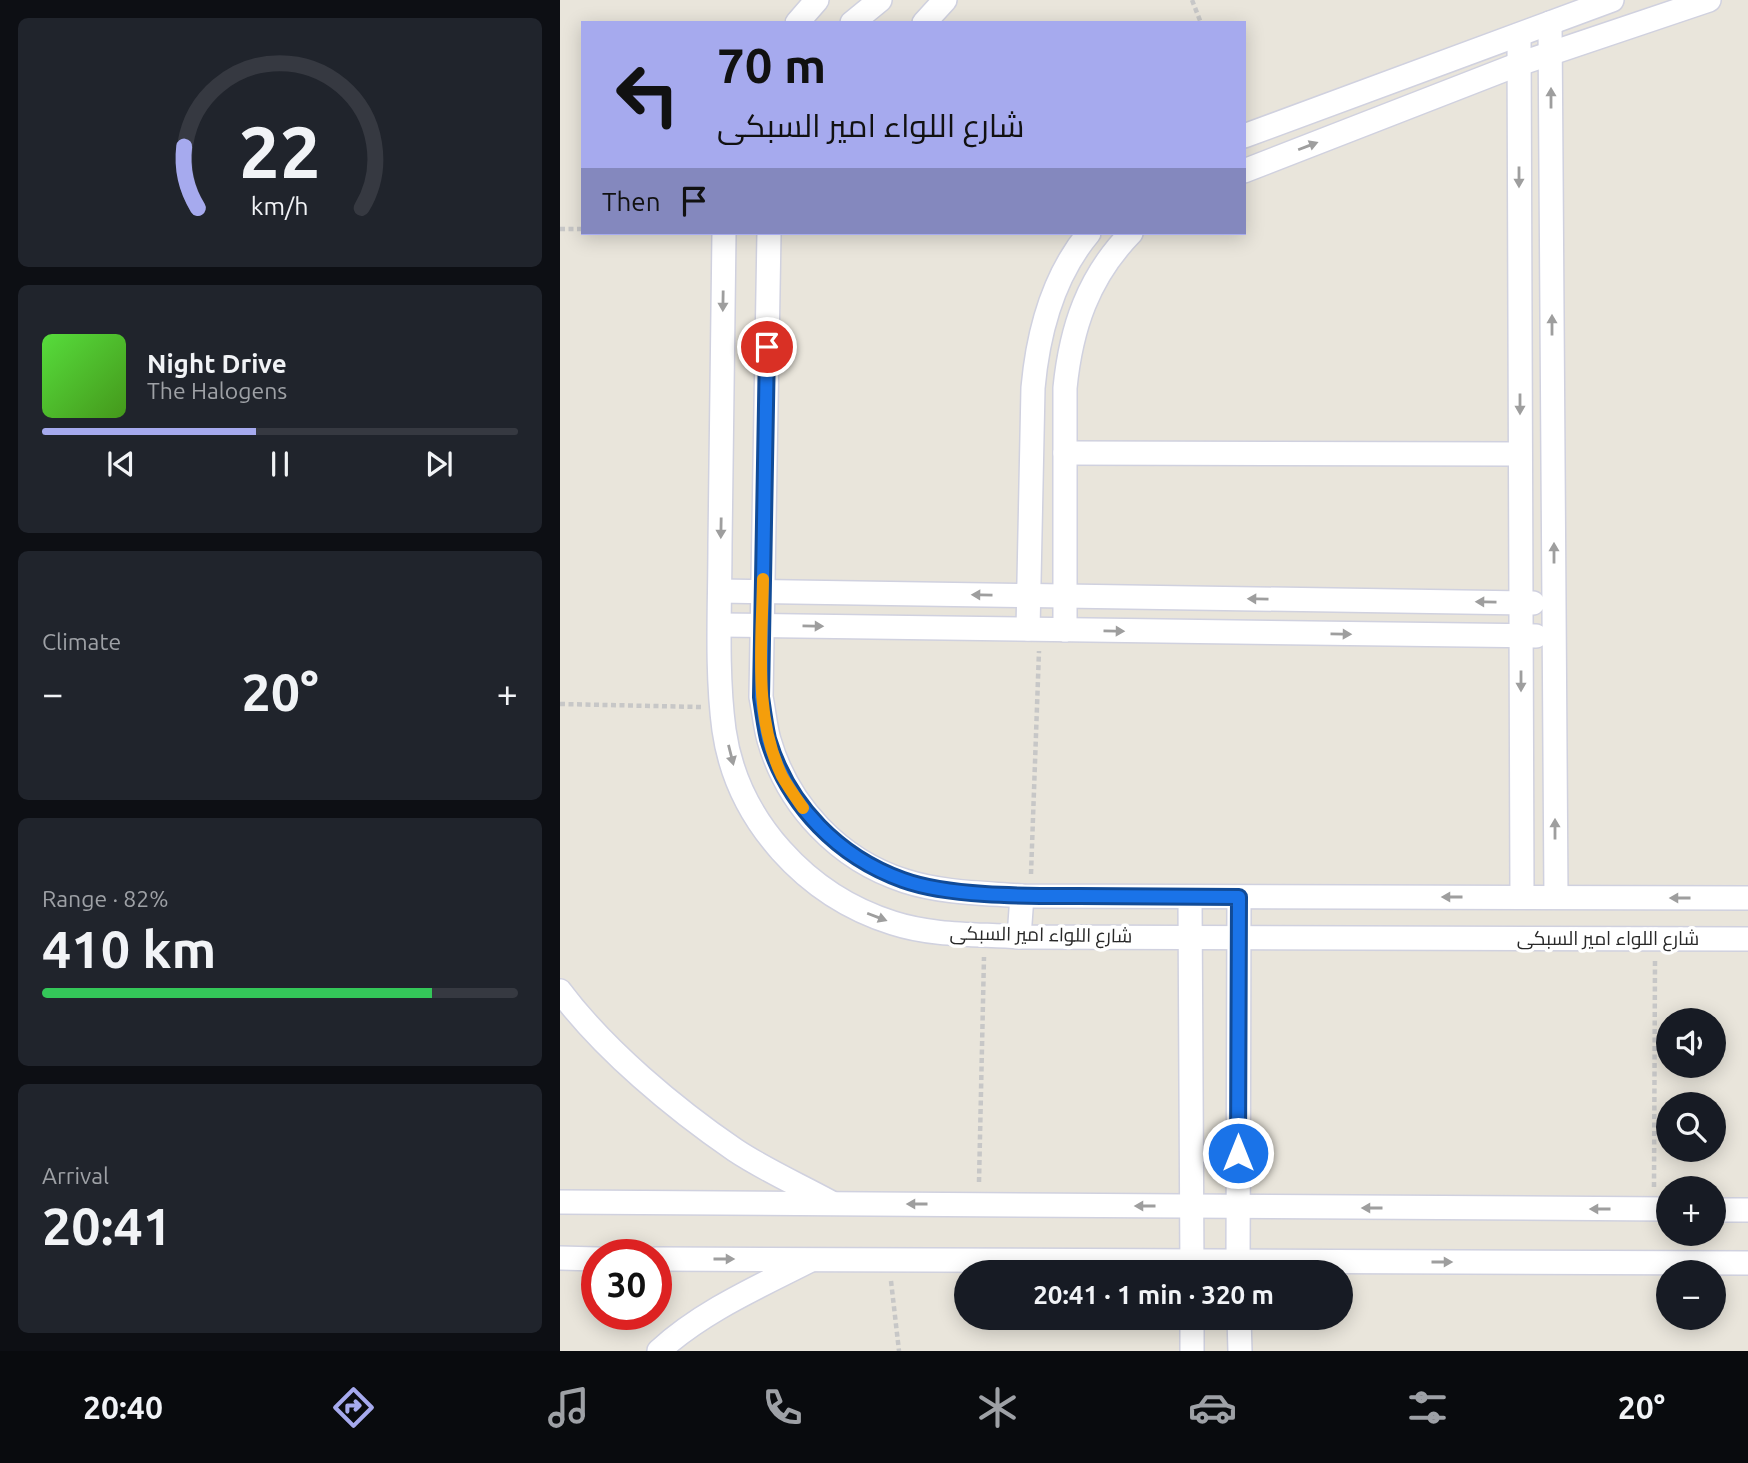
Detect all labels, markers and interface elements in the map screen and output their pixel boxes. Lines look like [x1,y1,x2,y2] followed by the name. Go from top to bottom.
[717,37,826,92] text: 70 m
[602,49,693,140] icon: left
[1545,86,1557,108] one-way arrow
[717,107,1025,143] text: شارع اللواء امير السبكى
[239,111,321,193] text: 22
[1297,140,1318,151] one-way arrow
[1514,166,1525,188] one-way arrow
[675,182,713,220] icon: arrive
[602,187,661,216] text: Then
[251,192,309,220] text: km/h
[717,290,729,312] one-way arrow
[1546,314,1558,336] one-way arrow
[737,317,797,377] pin
[748,328,786,366] icon: arrive
[147,349,287,378] text: Night Drive
[147,378,287,403] text: The Halogens
[1514,393,1526,415] one-way arrow
[102,445,140,483] icon: previous
[261,445,299,483] icon: pause
[420,445,458,483] icon: next
[715,518,726,540] one-way arrow
[1548,541,1560,563] one-way arrow
[971,589,993,601] one-way arrow
[1247,593,1269,605] one-way arrow
[1475,596,1497,608] one-way arrow
[802,620,824,632] one-way arrow
[1103,625,1125,637] one-way arrow
[1330,628,1352,640] one-way arrow
[42,629,121,654] text: Climate
[241,663,319,721] text: 20°
[1515,670,1527,692] one-way arrow
[42,672,63,714] text: −
[497,672,518,714] text: +
[726,744,737,766] one-way arrow
[1549,818,1561,840] one-way arrow
[42,886,169,911] text: Range · 82%
[1441,891,1463,903] one-way arrow
[1669,892,1691,904] one-way arrow
[867,911,888,922] one-way arrow
[42,920,216,978] text: 410 km
[949,921,1132,950] street label: شارع اللواء امير السبكى
[1517,927,1699,952] street label: شارع اللواء امير السبكى
[1656,1008,1726,1330] map controls
[1656,1008,1726,1078] button: sound
[1656,1092,1726,1162] button: search
[1201,1116,1275,1190] position arrow
[42,1163,109,1188] text: Arrival
[1656,1176,1726,1246] button: +
[42,1197,172,1255] text: 20:41
[906,1198,928,1210] one-way arrow
[1133,1200,1155,1212] one-way arrow
[1361,1202,1383,1213] one-way arrow
[1588,1203,1610,1215] one-way arrow
[581,1239,672,1330] speed limit sign: 30
[714,1253,736,1265] one-way arrow
[1431,1256,1453,1268] one-way arrow
[1656,1260,1726,1330] button: −
[1033,1280,1274,1309] text: 20:41 · 1 min · 320 m
[329,1383,378,1432] icon: directions
[544,1383,593,1432] icon: music
[758,1383,807,1432] icon: phone
[973,1383,1022,1432] icon: climate
[1188,1383,1237,1432] icon: car
[1403,1383,1452,1432] icon: filters
[83,1389,163,1425] text: 20:40
[1618,1389,1665,1425] text: 20°

